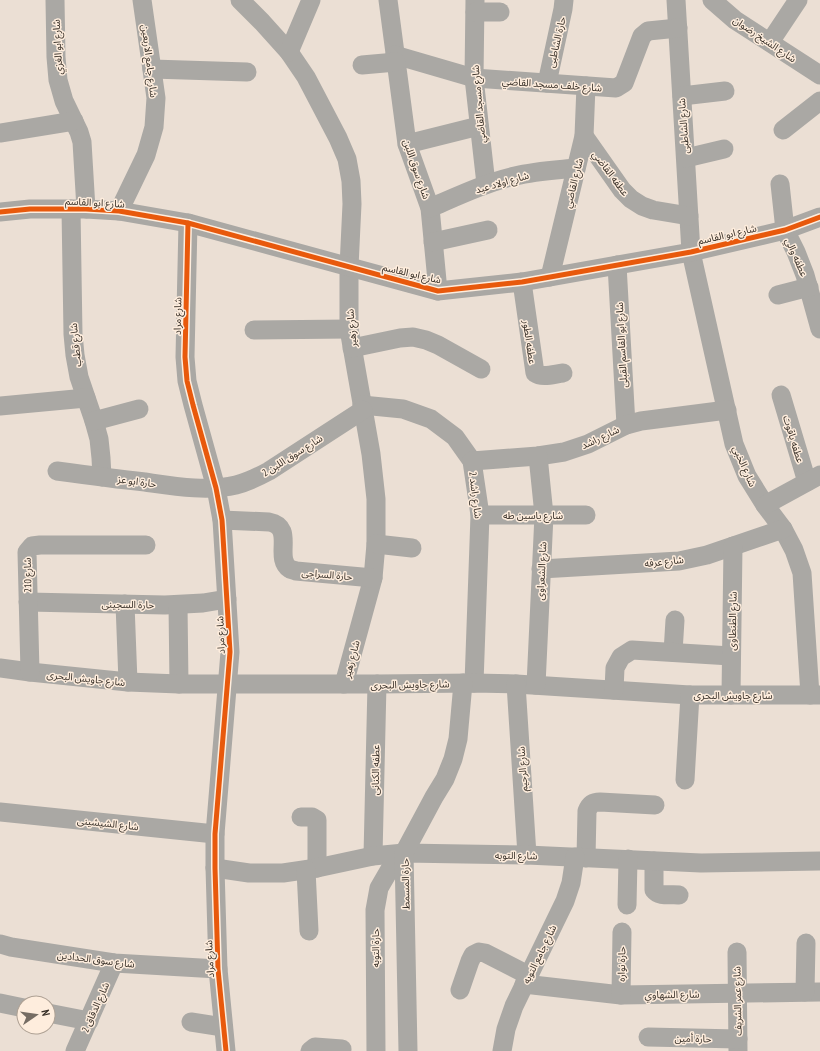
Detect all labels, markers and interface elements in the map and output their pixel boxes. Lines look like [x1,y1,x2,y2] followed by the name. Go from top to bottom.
[730,13,799,66] street label: شارع الشيخ رضوان
[544,15,569,69] street label: حارة الشاطبى
[50,19,67,75] street label: شارع ابو الغزي
[138,24,160,99] street label: شارع جامع الاربعين
[469,64,490,144] street label: شارع مسجد القاضي
[501,75,603,96] street label: شارع خلف مسجد القاضي
[675,98,693,154] street label: شارع الشاطبى
[399,137,433,201] street label: شارع سوق اللبن
[588,148,632,199] street label: عطفه القاضي
[561,157,587,210] street label: شارع القاضي
[474,169,531,197] street label: شارع اولاد عيد
[65,194,125,212] street label: شارع ابو القاسم
[697,221,758,249] street label: شارع ابو القاسم
[781,236,811,279] street label: عطفه والي
[381,260,443,288] street label: شارع ابو القاسم
[171,297,185,335] street label: شارع مراد
[613,302,631,388] street label: شارع ابو القاسم القبلى
[343,308,361,349] street label: شارع زهير
[520,318,539,365] street label: عطفه الطور
[67,322,85,368] street label: شارع قطب
[780,414,807,465] street label: عطفه ياقوت
[579,423,622,453] street label: شارع راشد
[259,431,326,480] street label: شارع سوق اللبن 2
[729,444,759,490] street label: شارع الخبي
[465,471,485,520] street label: شارع راشد 2
[116,473,157,490] street label: حارة ابو عز
[503,509,563,523] street label: شارع ياسين طه
[533,541,551,601] street label: شارع الشعراوى
[644,553,685,571] street label: شارع عرفه
[21,557,35,593] street label: شارع 210
[301,566,353,583] street label: حارة السراجى
[725,591,741,651] street label: شارع الطنطاوى
[102,598,155,611] street label: حارة السجينى
[213,616,229,654] street label: شارع مراد
[340,639,364,681] street label: شارع زهير
[46,668,126,690] street label: شارع جاويش البحرى
[370,677,450,693] street label: شارع جاويش البحرى
[693,689,773,703] street label: شارع جاويش البحرى
[369,745,382,795] street label: عطفه الكنانى
[514,746,532,792] street label: شارع الرحيم
[76,814,140,834] street label: شارع الشيشينى
[495,849,538,863] street label: شارع التوبه
[399,858,412,910] street label: حارة المسمط
[520,922,560,986] street label: شارع جامع التوبه
[369,928,382,968] street label: حارة التوبه
[202,940,218,978] street label: شارع مراد
[615,946,628,982] street label: حارة نواره
[56,948,136,972] street label: شارع سوق الحدادين
[730,966,746,1036] street label: شارع عمر الشريف
[79,980,113,1035] street label: شارع الدقاق 2
[644,988,700,1003] street label: شارع الشهاوي
[16,995,56,1035] north arrow
[38,1008,53,1017] text: N
[674,1032,712,1045] street label: حارة أمين

